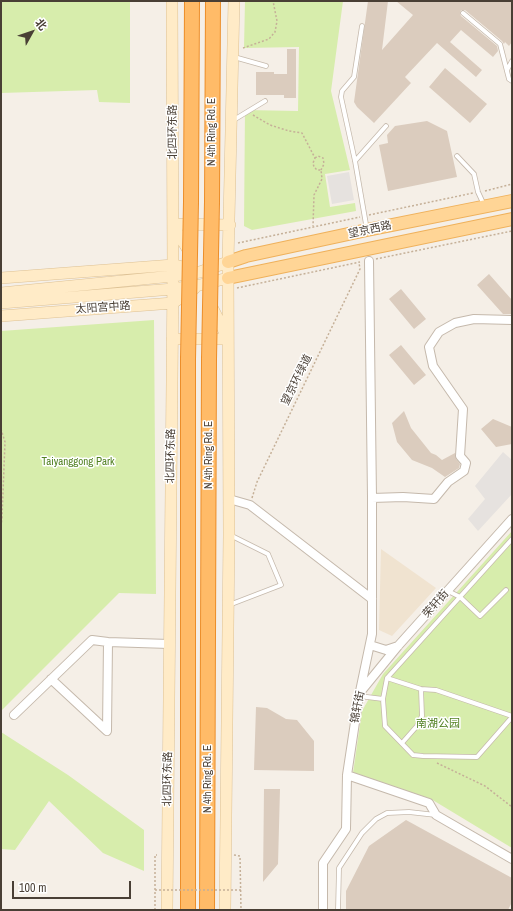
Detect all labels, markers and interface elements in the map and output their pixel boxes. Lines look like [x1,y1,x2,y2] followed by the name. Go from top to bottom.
[12,12,52,52] north arrow
[32,16,50,33] text: 北
[205,98,219,166] street label: N 4th Ring Rd. E
[166,105,180,159] street label: 北四环东路
[347,219,393,241] street label: 望京西路
[75,299,131,317] street label: 太阳宫中路
[279,352,315,408] street label: 望京环绿道
[202,421,216,489] street label: N 4th Ring Rd. E
[164,428,178,484] street label: 北四环东路
[42,455,114,469] park label: Taiyanggong Park
[420,587,452,621] street label: 荣轩街
[348,690,368,724] street label: 锦轩街
[416,717,460,731] park label: 南湖公园
[201,745,215,813] street label: N 4th Ring Rd. E
[161,751,175,807] street label: 北四环东路
[14,873,133,899] scale bar
[19,880,46,896] text: 100 m

